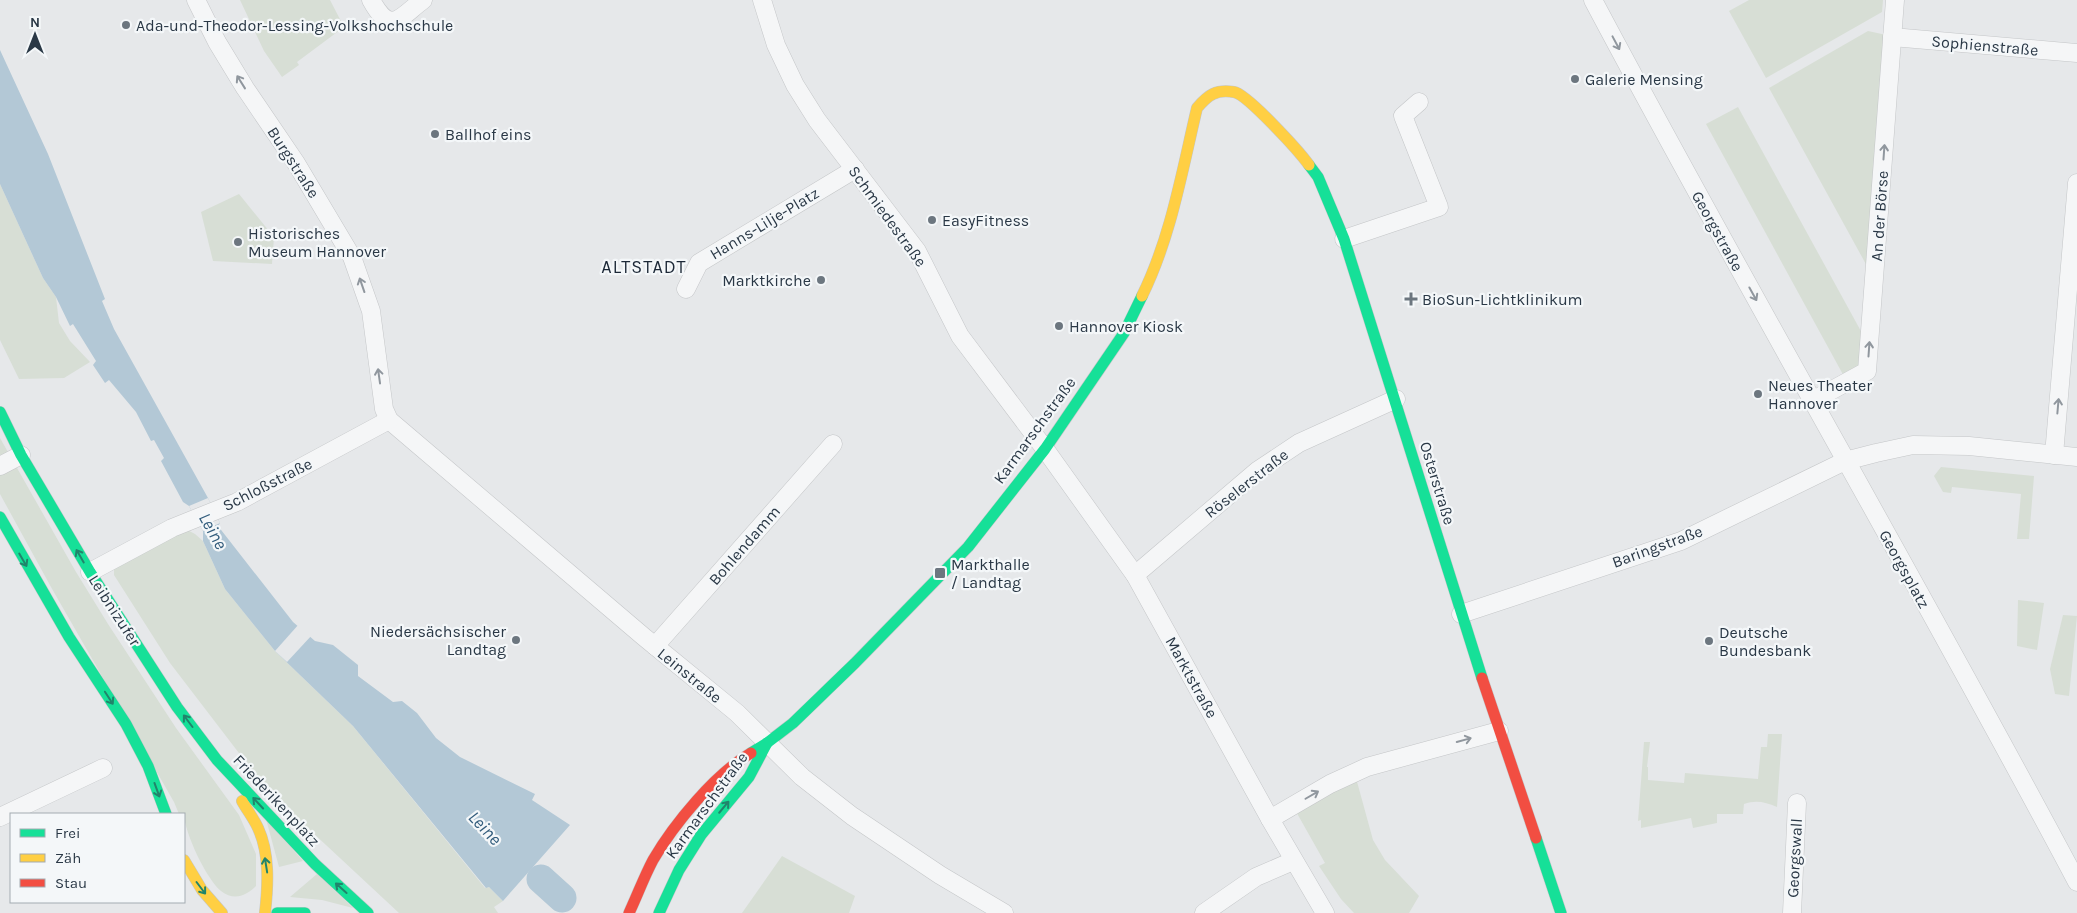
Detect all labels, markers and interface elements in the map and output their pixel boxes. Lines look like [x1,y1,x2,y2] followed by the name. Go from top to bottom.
[10,10,60,60] north arrow
[30,14,40,31] text: N
[136,16,453,35] place label: Ada-und-Theodor-Lessing-Volkshochschule
[120,19,132,31] marker: Ada-und-Theodor-Lessing-Volkshochschule
[1931,31,2039,60] street label: Sophienstraße
[1611,35,1621,50] one-way arrow
[1585,70,1703,89] place label: Galerie Mensing
[1569,73,1581,85] marker: Galerie Mensing
[236,75,246,89] one-way arrow
[263,123,324,202] street label: Burgstraße
[445,125,531,144] place label: Ballhof eins
[429,128,441,140] marker: Ballhof eins
[1879,145,1888,161] one-way arrow
[845,162,931,271] street label: Schmiedestraße
[1867,170,1892,262] street label: An der Börse
[706,183,822,264] street label: Hanns-Lilje-Platz
[1688,188,1747,275] street label: Georgstraße
[942,211,1029,230] place label: EasyFitness
[926,214,938,226] marker: EasyFitness
[248,224,386,261] place label: Historisches Museum Hannover
[232,236,244,248] marker: Historisches Museum Hannover
[601,256,687,278] district label: ALTSTADT
[722,271,811,290] place label: Marktkirche
[815,274,827,286] marker: Marktkirche
[357,278,366,293] one-way arrow
[1748,286,1758,301] one-way arrow
[1422,290,1583,309] place label: BioSun-Lichtklinikum
[1404,292,1418,306] marker: BioSun-Lichtklinikum
[1069,317,1183,336] place label: Hannover Kiosk
[1053,320,1065,332] marker: Hannover Kiosk
[1864,342,1873,358] one-way arrow
[374,369,384,385] one-way arrow
[989,373,1079,487] street label: Karmarschstraße
[1768,376,1872,413] place label: Neues Theater Hannover
[1752,388,1764,400] marker: Neues Theater Hannover
[2054,398,2063,414] one-way arrow
[1416,439,1459,527] street label: Osterstraße
[1201,445,1292,522] street label: Röselerstraße
[219,454,315,515] street label: Schloßstraße
[705,502,784,589] street label: Bohlendamm
[194,509,232,553] water label: Leine
[1609,521,1705,572] street label: Baringstraße
[1875,527,1934,612] street label: Georgsplatz
[75,549,85,563] one-way arrow
[19,552,29,566] one-way arrow
[951,555,1030,592] place label: Markthalle / Landtag
[933,566,947,580] marker: Markthalle / Landtag
[85,571,145,650] street label: Leibnizufer
[370,622,506,659] place label: Niedersächsischer Landtag
[1719,623,1811,660] place label: Deutsche Bundesbank
[1161,633,1222,721] street label: Marktstraße
[510,634,522,646] marker: Niedersächsischer Landtag
[1703,635,1715,647] marker: Deutsche Bundesbank
[654,644,726,707] street label: Leinstraße
[104,690,114,704] one-way arrow
[183,714,193,728] one-way arrow
[1456,735,1472,744] one-way arrow
[661,748,751,862] street label: Karmarschstraße
[229,751,324,850] street label: Friederikenplatz
[153,782,162,797] one-way arrow
[1305,789,1319,799] one-way arrow
[252,796,264,809] one-way arrow
[718,801,729,814] one-way arrow
[464,806,506,850] water label: Leine
[10,813,185,903] legend
[1783,818,1806,898] street label: Georgswall
[55,824,80,842] text: Frei
[55,849,81,867] text: Zäh
[260,857,270,873] one-way arrow
[55,874,87,892] text: Stau
[196,881,206,895] one-way arrow
[335,883,348,894] one-way arrow

